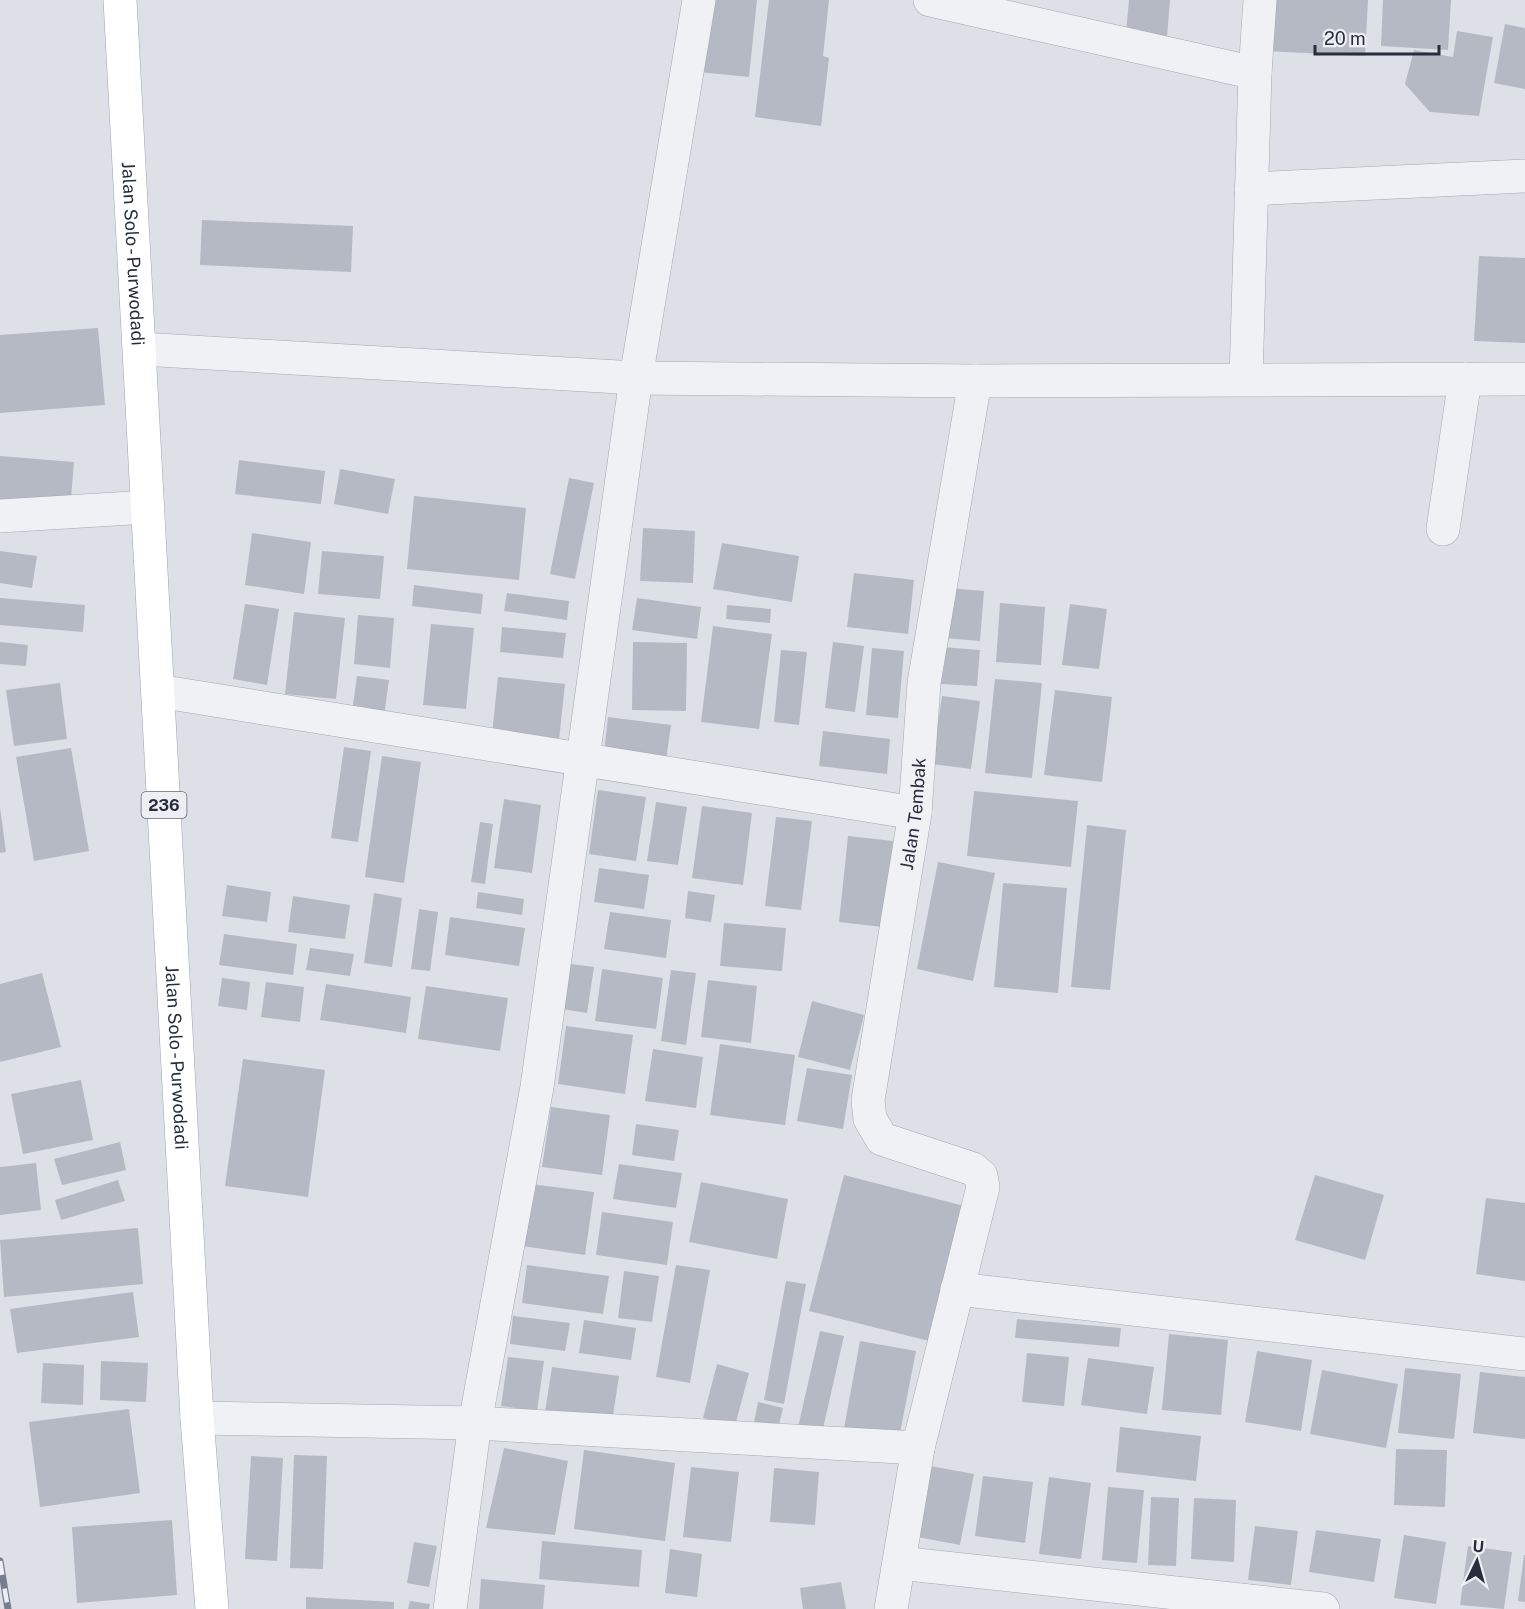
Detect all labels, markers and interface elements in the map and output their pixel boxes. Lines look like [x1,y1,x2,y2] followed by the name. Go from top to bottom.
[1315,18,1440,56] scale bar
[1324,28,1366,49] text: 20 m
[118,161,149,346] street label: Jalan Solo - Purwodadi
[895,757,929,872] street label: Jalan Tembak
[142,792,186,818] road number: 236
[162,965,193,1150] street label: Jalan Solo - Purwodadi
[1447,1531,1507,1591] north arrow
[1472,1537,1485,1557] text: U

